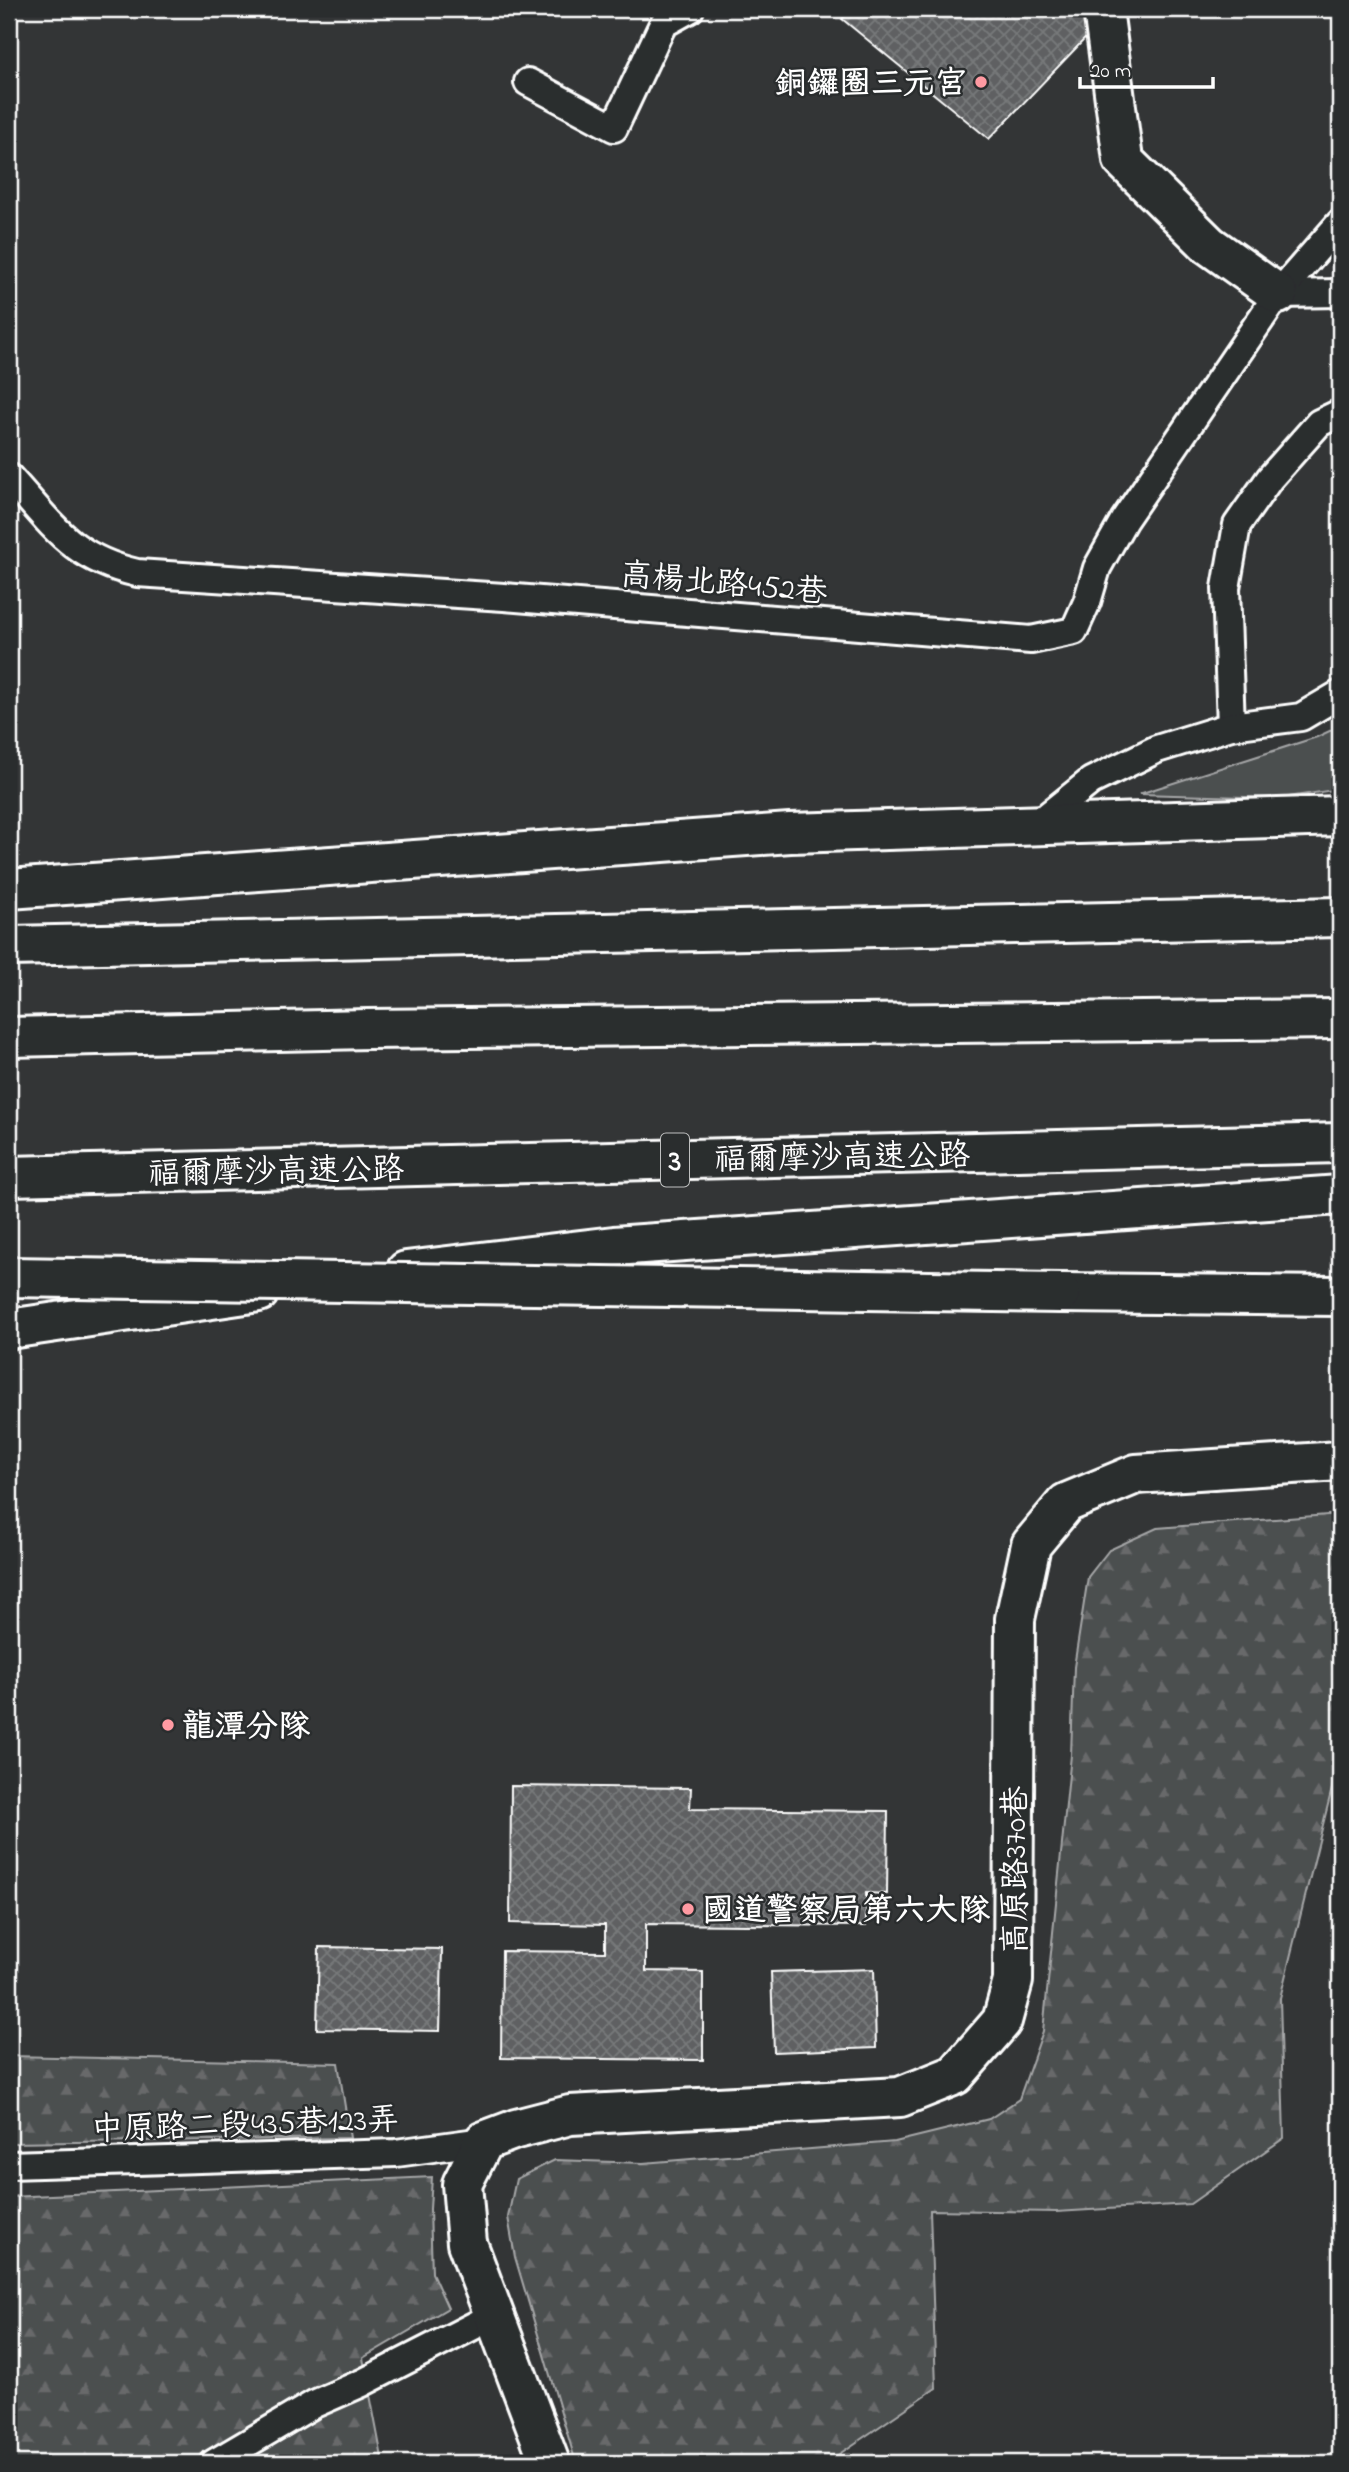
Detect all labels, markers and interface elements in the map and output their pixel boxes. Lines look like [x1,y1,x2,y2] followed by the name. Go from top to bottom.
[1080,46,1212,90] scale bar
[1090,57,1131,87] text: 20 m
[775,62,967,109] place label: 銅鑼圈三元宮
[973,74,989,90] marker: 銅鑼圈三元宮
[618,553,829,618] street label: 高楊北路452巷
[661,1134,689,1186] road number: 3
[714,1134,970,1185] street label: 福爾摩沙高速公路
[148,1148,404,1199] street label: 福爾摩沙高速公路
[182,1705,310,1752] place label: 龍潭分隊
[160,1717,176,1733] marker: 龍潭分隊
[994,1786,1041,1954] street label: 高原路370巷
[702,1889,990,1936] place label: 國道警察局第六大隊
[680,1901,696,1917] marker: 國道警察局第六大隊
[90,2098,400,2155] street label: 中原路二段435巷123弄

